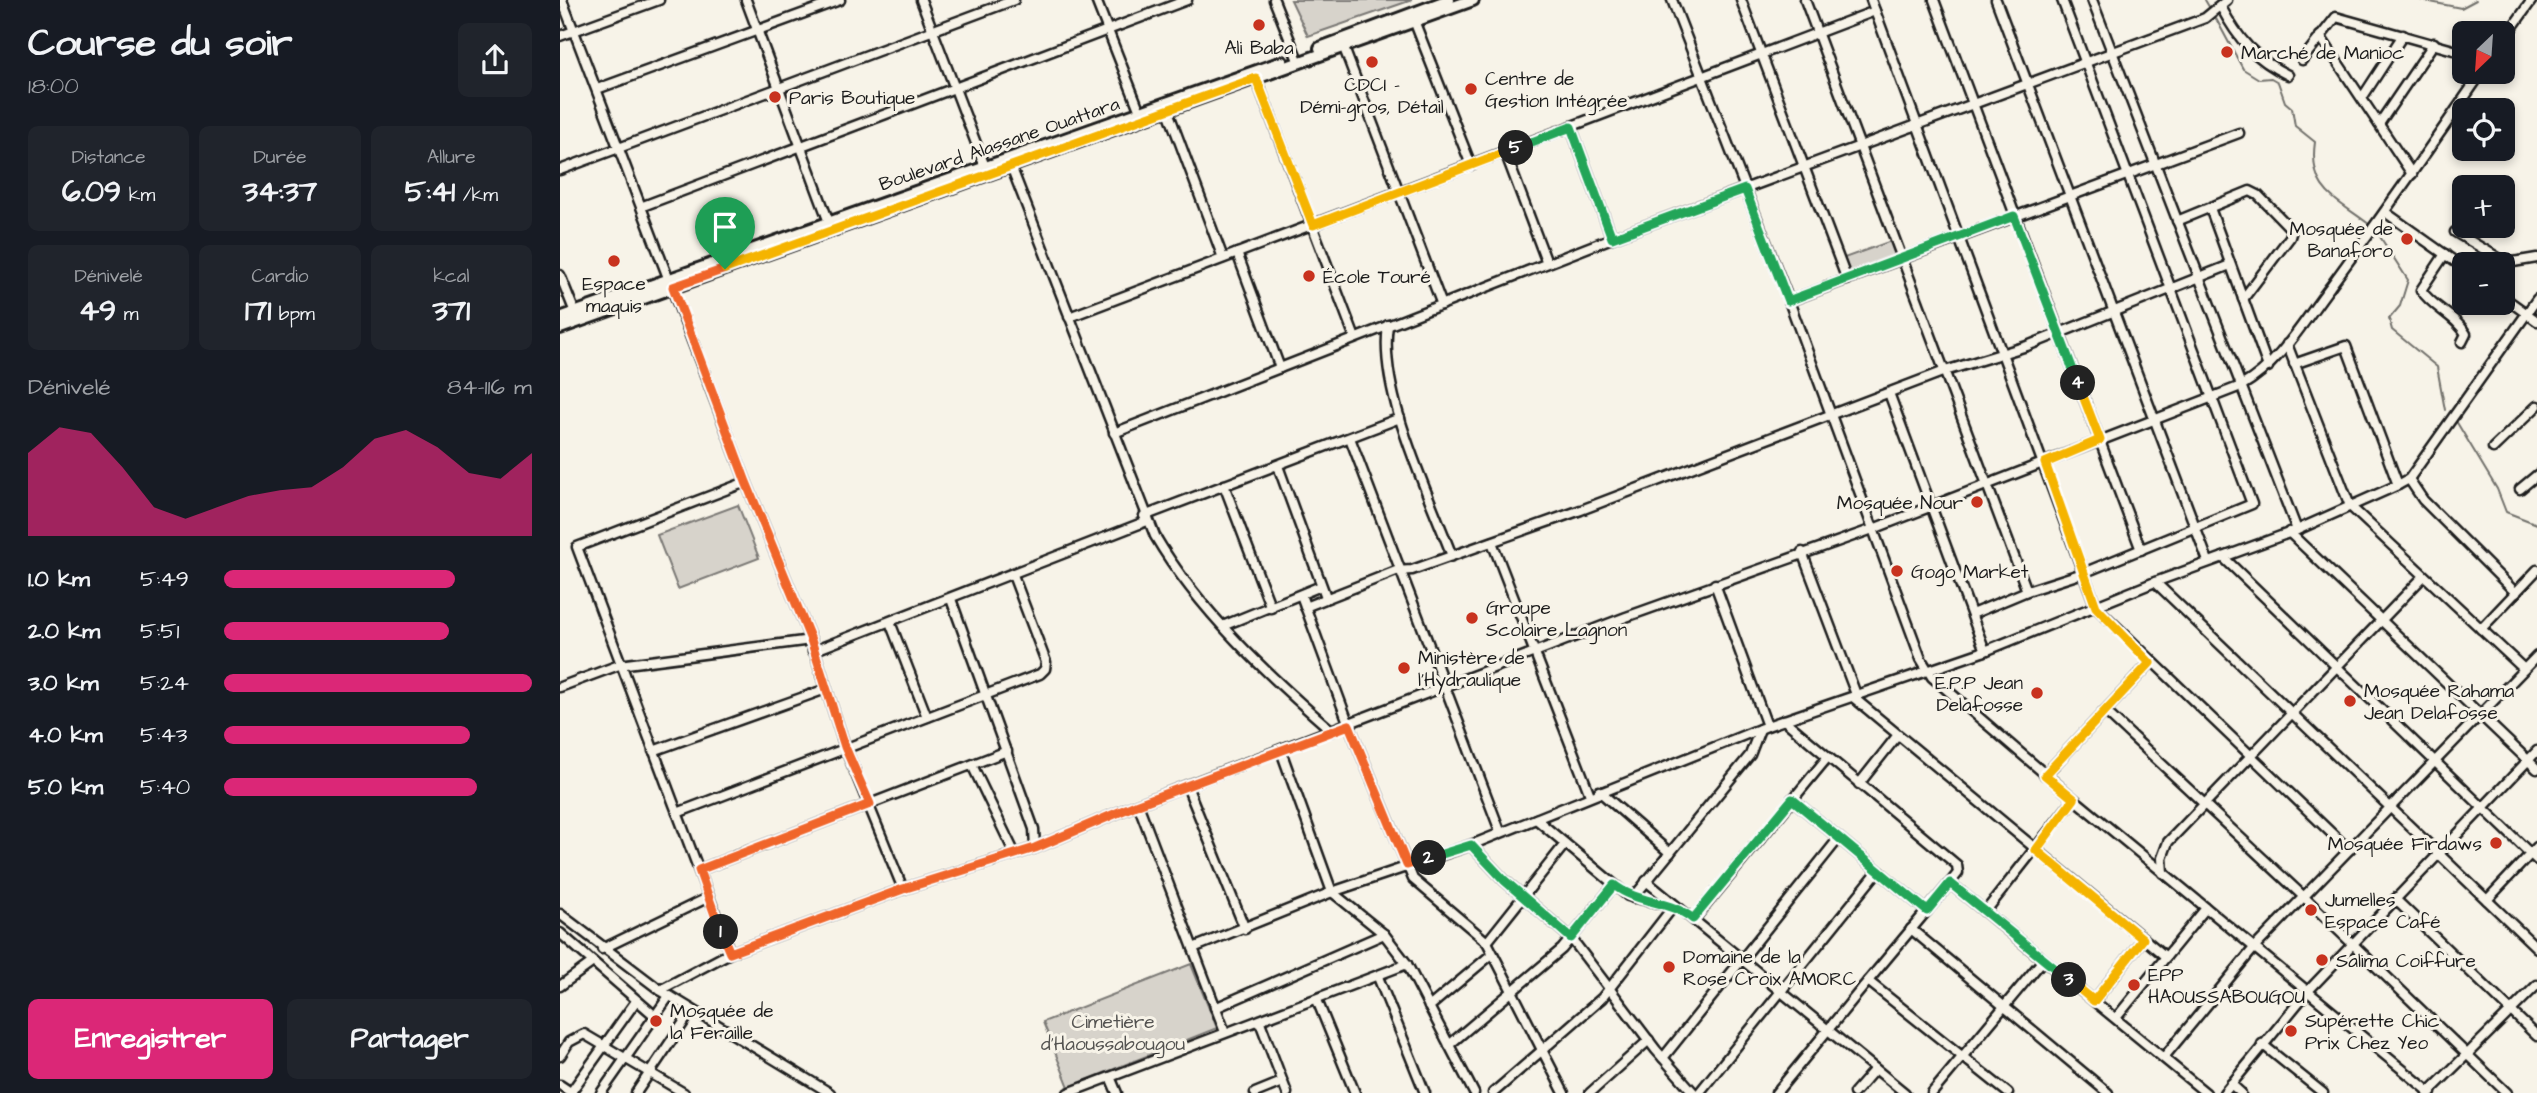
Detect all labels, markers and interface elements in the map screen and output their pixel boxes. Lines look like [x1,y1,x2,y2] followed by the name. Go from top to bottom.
[1251,17,1267,33] marker: Ali Baba
[28,18,293,70] text: Course du soir
[2452,21,2515,84] north arrow
[2452,21,2515,315] map controls
[458,23,532,97] button: share
[1224,35,1294,62] place label: Ali Baba
[2241,40,2404,67] place label: Marché de Manioc
[2219,44,2235,60] marker: Marché de Manioc
[1364,54,1380,70] marker: CDCI - Démi-gros, Détail
[1485,66,1628,116] place label: Centre de Gestion Intégrée
[28,70,79,102] text: 18:00
[1300,72,1444,122] place label: CDCI - Démi-gros, Détail
[1463,81,1479,97] marker: Centre de Gestion Intégrée
[789,85,915,112] place label: Paris Boutique
[767,89,783,105] marker: Paris Boutique
[876,90,1124,198] street label: Boulevard Alassane Ouattara
[2452,98,2515,161] button: locate
[1499,130,1534,166] pin: 5
[1509,134,1522,161] text: 5
[72,144,146,171] text: Distance
[253,144,307,171] text: Durée
[427,144,476,171] text: Allure
[62,171,121,213] text: 6.09
[243,171,317,213] text: 34:37
[405,171,455,213] text: 5:41
[2452,175,2515,238] button: +
[121,182,155,209] text: km
[455,182,498,209] text: /km
[695,197,755,269] pin
[706,208,744,246] icon: arrive
[2289,216,2393,265] place label: Mosquée de Banaforo
[2399,231,2415,247] marker: Mosquée de Banaforo
[2452,252,2515,315] button: −
[606,253,622,269] marker: Espace maquis
[74,263,143,290] text: Dénivelé
[252,263,308,290] text: Cardio
[433,263,470,290] text: kcal
[1323,264,1431,291] place label: École Touré
[1301,268,1317,284] marker: École Touré
[582,271,646,320] place label: Espace maquis
[79,290,116,332] text: 49
[245,290,271,332] text: 171
[433,290,470,332] text: 371
[116,301,139,328] text: m
[271,301,315,328] text: bpm
[2060,366,2096,400] pin: 4
[2071,369,2084,396] text: 4
[28,371,111,403] text: Dénivelé
[447,371,532,403] text: 84–116 m
[1837,490,1964,517] place label: Mosquée Nour
[1969,494,1985,510] marker: Mosquée Nour
[1911,559,2029,587] place label: Gogo Market
[28,563,90,595] text: 1.0 km
[140,563,189,595] text: 5:49
[1889,563,1905,579] marker: Gogo Market
[1486,595,1627,645] place label: Groupe Scolaire Lagnon
[1464,610,1480,626] marker: Groupe Scolaire Lagnon
[28,615,100,647] text: 2.0 km
[140,615,179,647] text: 5:51
[1418,645,1525,695] place label: Ministère de l'Hydraulique
[1396,660,1412,676] marker: Ministère de l'Hydraulique
[28,667,99,699] text: 3.0 km
[140,667,189,699] text: 5:24
[1935,670,2023,719] place label: E.P.P Jean Delafosse
[2364,678,2515,727] place label: Mosquée Rahama Jean Delafosse
[2029,685,2045,701] marker: E.P.P Jean Delafosse
[2342,693,2358,709] marker: Mosquée Rahama Jean Delafosse
[28,719,103,751] text: 4.0 km
[140,719,187,751] text: 5:43
[28,771,103,803] text: 5.0 km
[140,771,190,803] text: 5:40
[2328,831,2482,858] place label: Mosquée Firdaws
[2488,835,2504,851] marker: Mosquée Firdaws
[1412,840,1446,876] pin: 2
[1423,844,1434,871] text: 2
[2325,887,2441,936] place label: Jumelles Espace Café
[2303,902,2319,918] marker: Jumelles Espace Café
[704,914,738,950] pin: 1
[719,918,722,945] text: 1
[1683,944,1857,993] place label: Domaine de la Rose Croix AMORC
[2336,948,2476,975] place label: Salima Coiffure
[2314,952,2330,968] marker: Salima Coiffure
[1661,959,1677,975] marker: Domaine de la Rose Croix AMORC
[2052,962,2086,998] pin: 3
[2148,962,2305,1011] place label: EPP HAOUSSABOUGOU
[2064,966,2073,993] text: 3
[2126,977,2142,993] marker: EPP HAOUSSABOUGOU
[670,998,774,1047] place label: Mosquée de la Feraille
[28,999,273,1079] button: Enregistrer
[287,999,532,1079] button: Partager
[2305,1008,2439,1057] place label: Supérette Chic Prix Chez Yeo
[1041,1009,1185,1059] park label: Cimetière d'Haoussabougou
[648,1013,664,1029] marker: Mosquée de la Feraille
[2283,1023,2299,1039] marker: Supérette Chic Prix Chez Yeo

